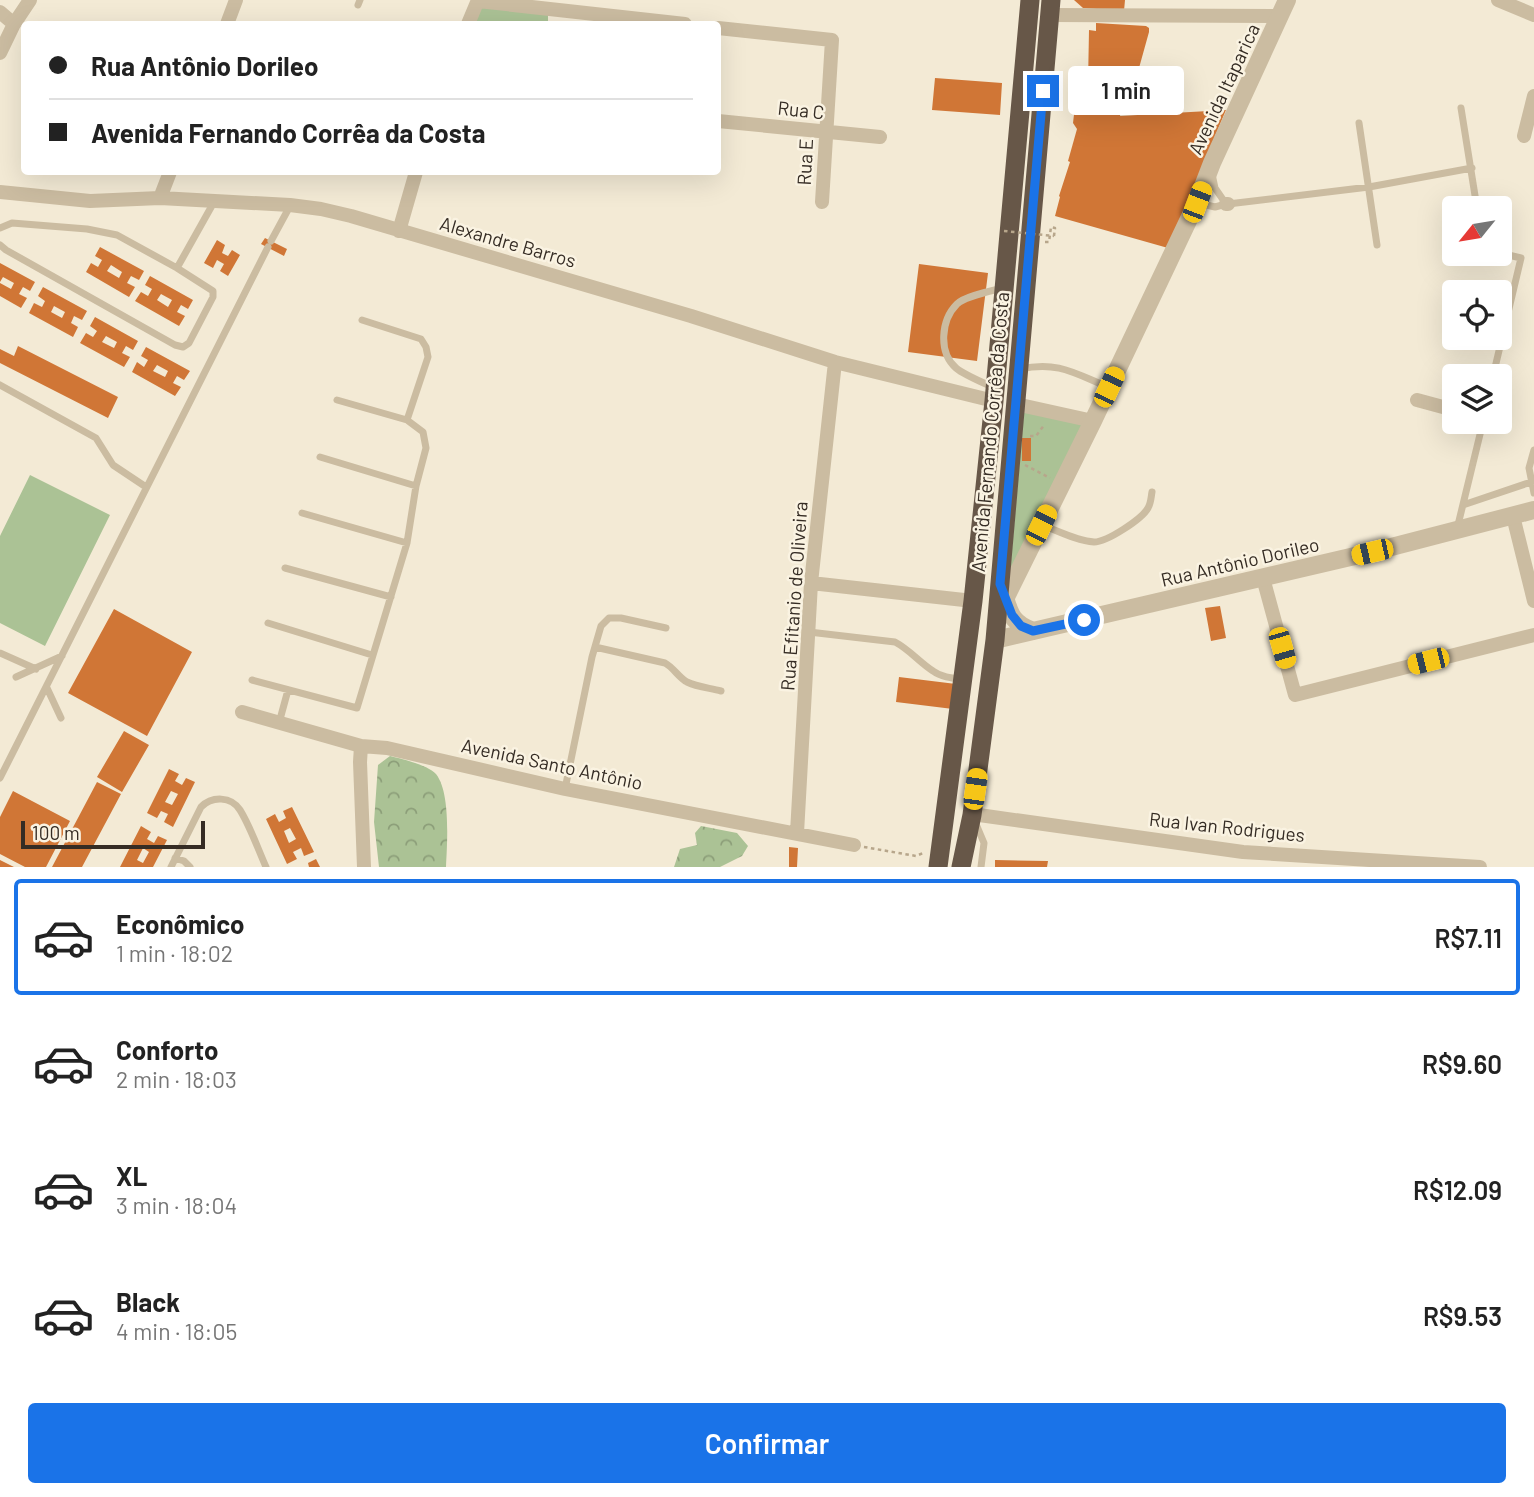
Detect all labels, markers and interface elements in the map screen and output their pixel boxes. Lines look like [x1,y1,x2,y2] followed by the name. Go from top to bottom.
[1183,20,1264,158] street label: Avenida Itaparica
[91,50,318,81] text: Rua Antônio Dorileo
[1068,66,1183,116] callout: 1 min
[1027,75,1059,107] route end
[1101,76,1151,104] text: 1 min
[777,96,826,123] street label: Rua C
[91,117,485,148] text: Avenida Fernando Corrêa da Costa
[792,138,817,186] street label: Rua E
[1180,179,1215,225] car
[1442,196,1512,266] north arrow
[1442,196,1512,434] map controls
[437,211,579,272] street label: Alexandre Barros
[1442,280,1512,350] button: locate
[966,291,1013,573] street label: Avenida Fernando Corrêa da Costa
[1091,364,1128,410] car
[1442,364,1512,434] button: layers
[775,500,812,691] street label: Rua Efitanio de Oliveira
[1023,502,1060,548] car
[1158,532,1321,591] street label: Rua Antônio Dorileo
[1350,537,1395,567] car
[1068,604,1100,636] route start
[1267,625,1298,671] car
[1406,646,1451,676] car
[459,733,645,794] street label: Avenida Santo Antônio
[962,767,989,811] car
[1148,807,1306,846] street label: Rua Ivan Rodrigues
[21,818,205,850] scale bar
[32,821,80,844] text: 100 m
[32,906,95,969] icon: car
[116,908,245,939] text: Econômico
[1435,922,1502,953] text: R$7.11
[116,939,233,967] text: 1 min · 18:02
[32,1032,95,1095] icon: car
[116,1034,219,1065] text: Conforto
[1422,1048,1502,1079] text: R$9.60
[116,1065,237,1093] text: 2 min · 18:03
[32,1158,95,1221] icon: car
[116,1160,147,1191] text: XL
[1413,1174,1502,1205] text: R$12.09
[116,1191,237,1219] text: 3 min · 18:04
[32,1284,95,1347] icon: car
[116,1286,180,1317] text: Black
[1423,1300,1502,1331] text: R$9.53
[116,1317,237,1345] text: 4 min · 18:05
[28,1403,1506,1483] button: Confirmar

